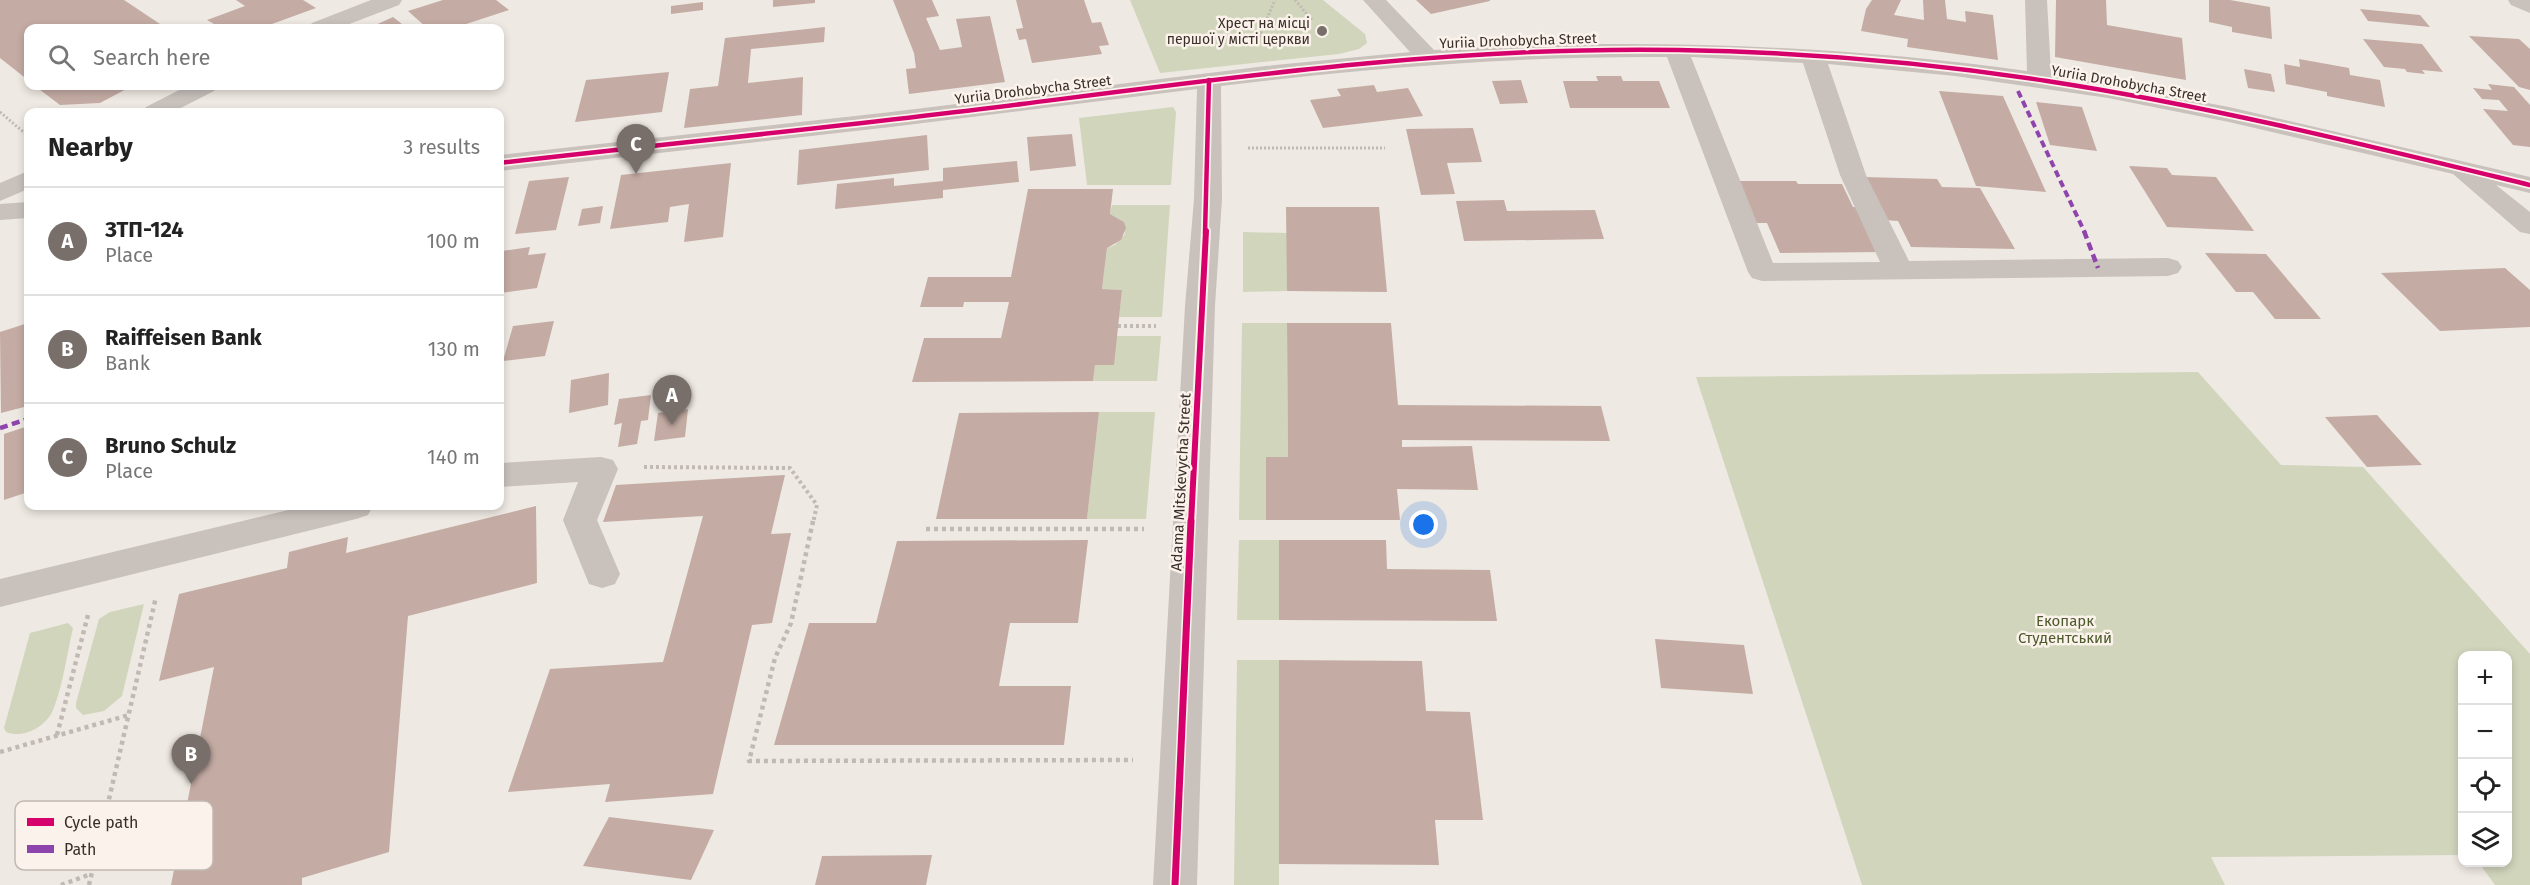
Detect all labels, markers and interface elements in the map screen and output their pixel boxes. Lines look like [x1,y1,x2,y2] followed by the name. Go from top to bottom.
[1167,15,1310,48] place label: Хрест на місці першої у місті церкви
[24,24,504,90] search box
[1315,24,1329,38] marker: Хрест на місці першої у місті церкви
[1439,30,1598,52] street label: Yuriia Drohobycha Street
[45,41,78,74] icon: search
[93,44,211,71] text: Search here
[2050,62,2209,106] street label: Yuriia Drohobycha Street
[954,72,1113,108] street label: Yuriia Drohobycha Street
[616,124,656,174] pin: C
[48,132,133,163] text: Nearby
[403,135,480,159] text: 3 results
[105,216,184,243] text: ЗТП-124
[62,229,73,253] text: A
[427,229,480,253] text: 100 m
[105,243,153,267] text: Place
[105,324,262,351] text: Raiffeisen Bank
[61,337,74,361] text: B
[428,337,480,361] text: 130 m
[105,351,150,375] text: Bank
[652,376,692,425] pin: A
[1167,392,1195,571] street label: Adama Mitskevycha Street
[105,432,236,459] text: Bruno Schulz
[62,445,73,469] text: C
[427,445,480,469] text: 140 m
[105,459,153,483] text: Place
[1409,510,1438,539] your location
[2018,612,2112,647] park label: Екопарк Студентський
[2458,651,2512,867] map controls
[2458,651,2512,705] button: +
[2458,705,2512,759] button: −
[172,734,210,784] pin: B
[2458,759,2512,813] button: locate
[15,801,213,870] legend
[64,813,138,832] text: Cycle path
[2458,813,2512,867] button: layers
[64,840,96,859] text: Path

